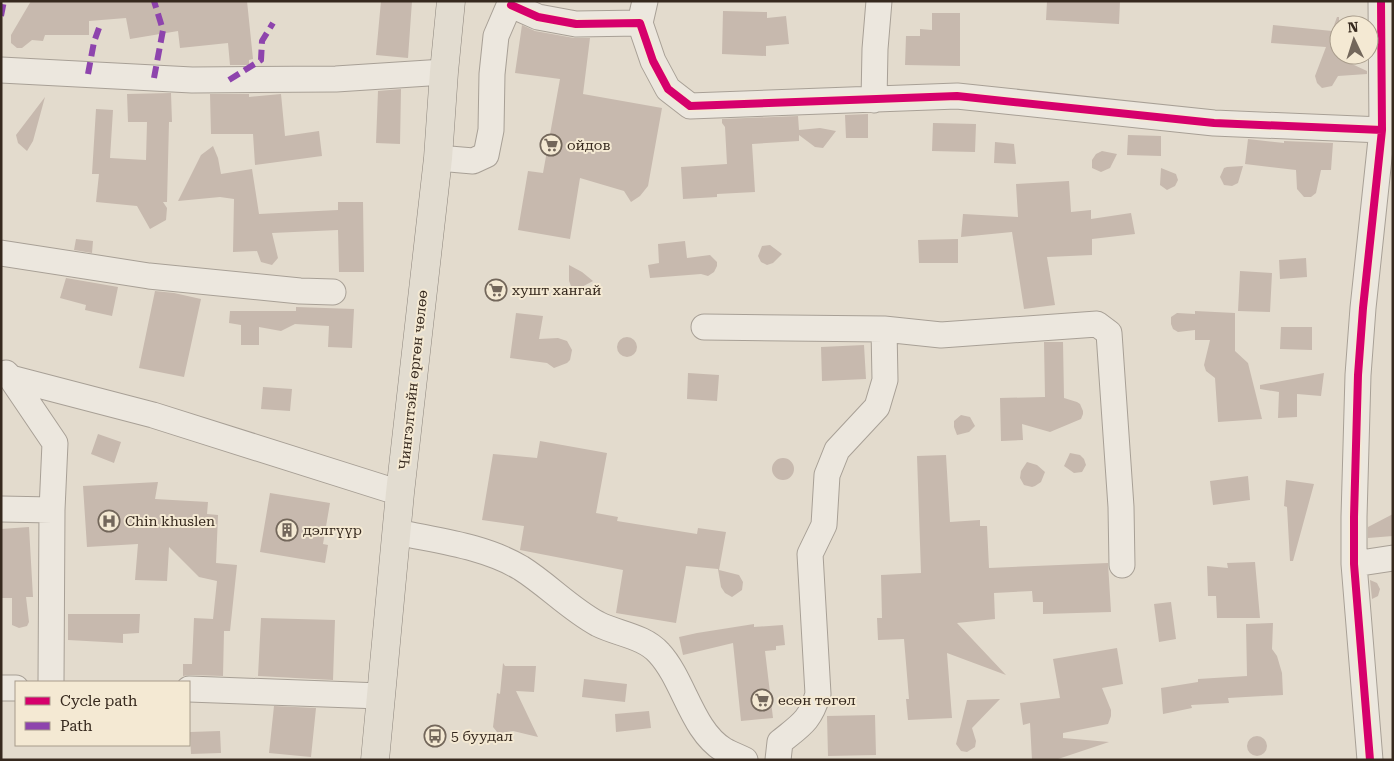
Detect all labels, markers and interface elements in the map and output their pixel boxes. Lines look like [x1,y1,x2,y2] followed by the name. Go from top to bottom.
[1329,15,1379,65] north arrow
[1347,19,1359,35] text: N
[539,133,563,157] supermarket icon: ойдов
[567,137,610,153] place label: ойдов
[484,278,508,302] supermarket icon: хушт хангай
[512,282,601,298] place label: хушт хангай
[396,289,430,471] street label: Чингэлтэйн өргөн чөлөө
[97,509,121,533] hospital icon: Chin khuslen
[125,513,215,529] place label: Chin khuslen
[275,518,299,542] building icon: дэлгүүр
[303,522,362,538] place label: дэлгүүр
[15,681,190,746] legend
[750,688,774,712] supermarket icon: есөн төгөл
[60,692,138,710] text: Cycle path
[778,692,856,708] place label: есөн төгөл
[60,717,93,735] text: Path
[423,724,447,748] bus stop icon: 5 буудал
[451,728,513,744] place label: 5 буудал

